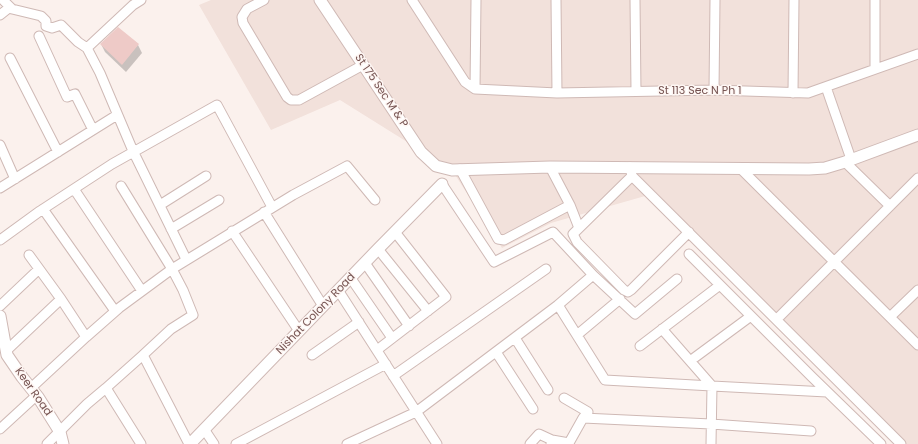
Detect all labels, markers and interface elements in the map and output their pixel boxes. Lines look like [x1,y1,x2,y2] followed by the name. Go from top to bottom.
[352,52,410,130] street label: St 175 Sec M & P
[658,84,742,98] street label: St 113 Sec N Ph 1
[274,271,358,357] street label: Nishat Colony Road
[12,365,54,419] street label: Keer Road

